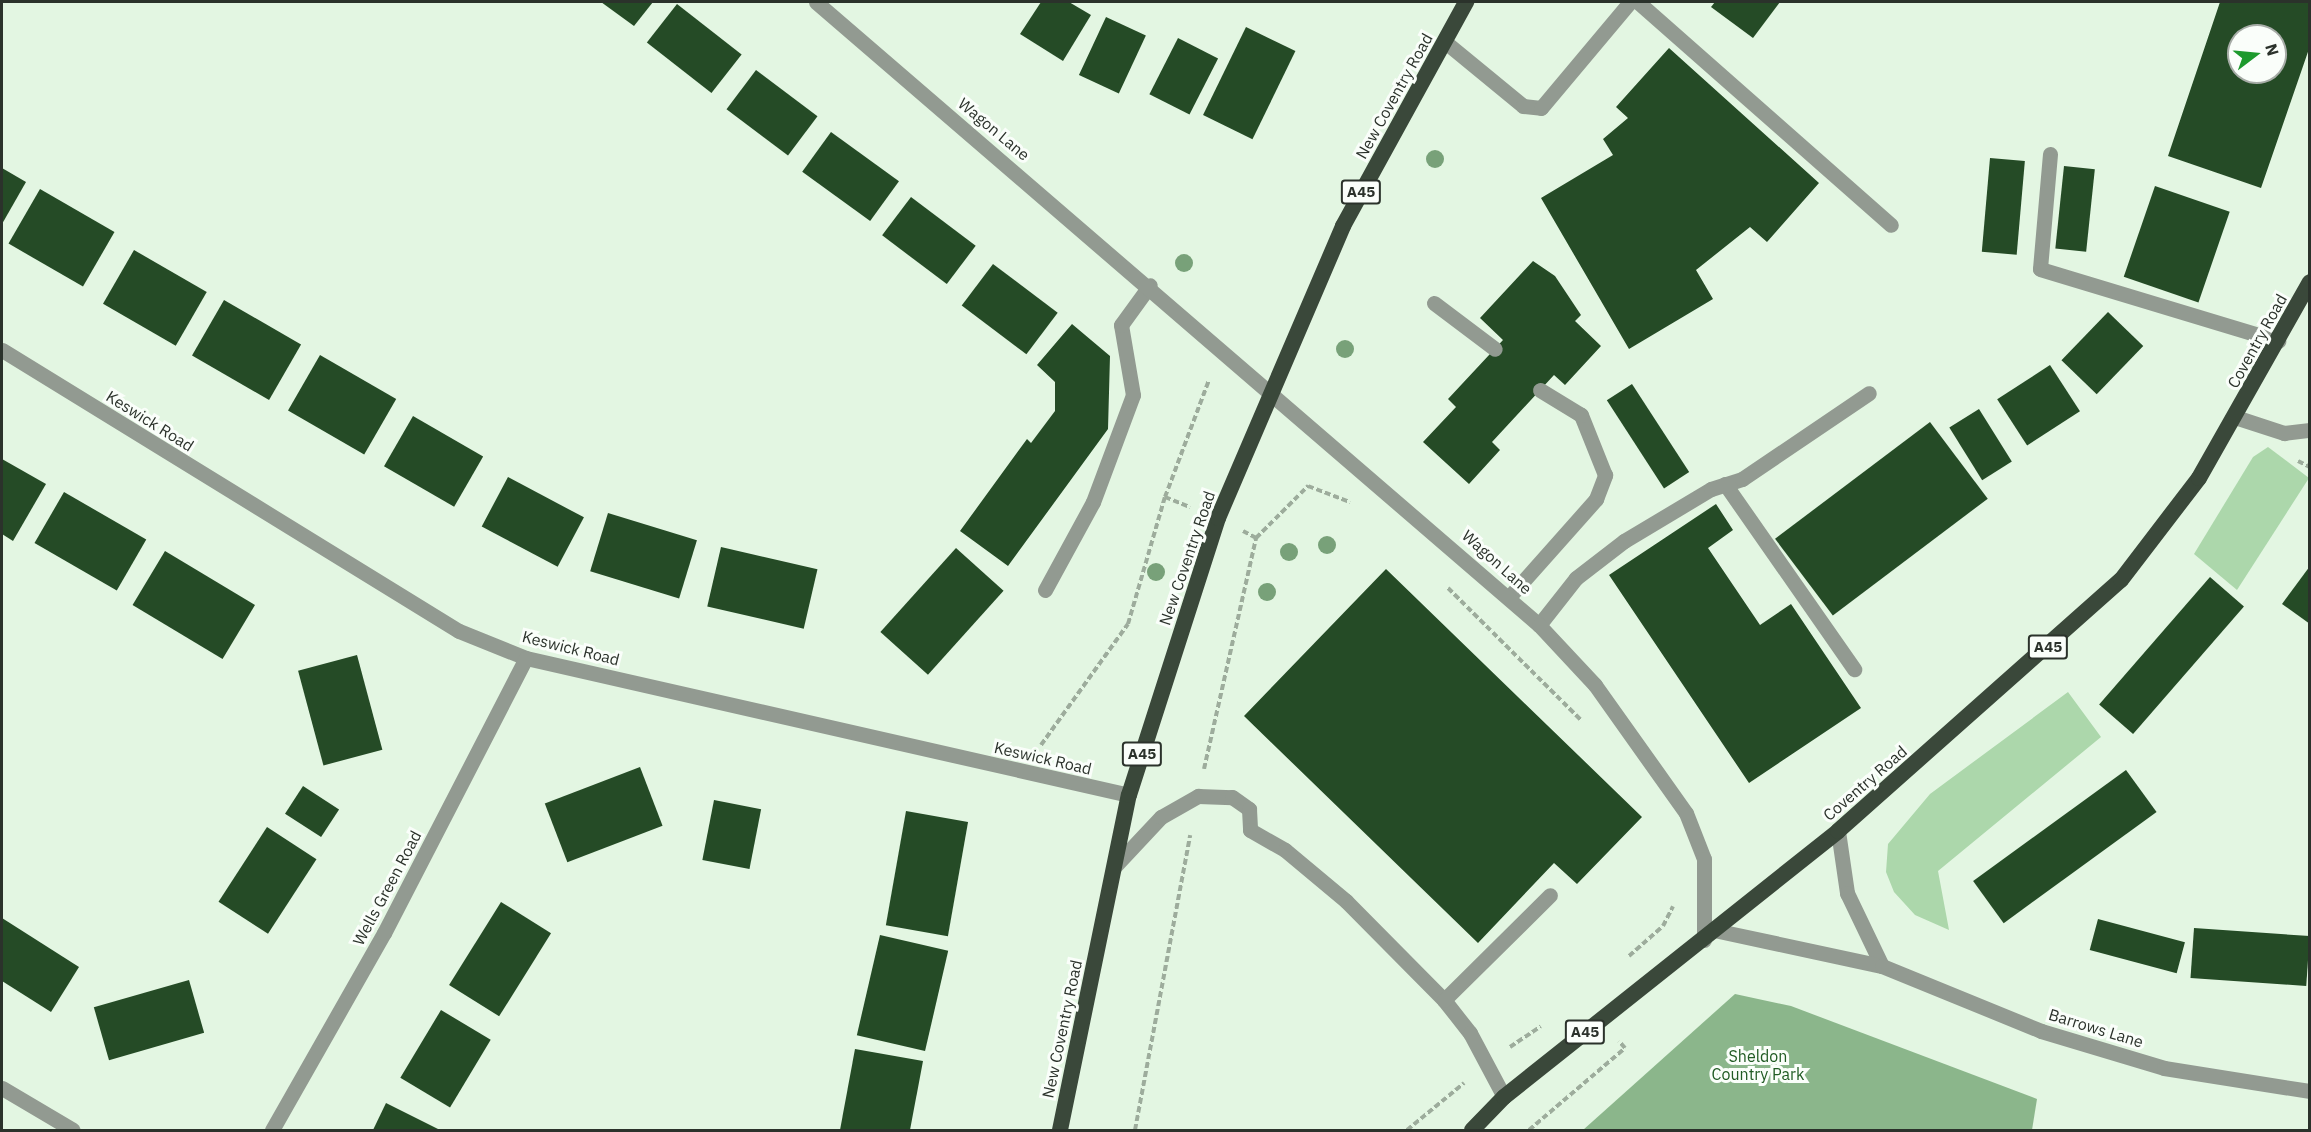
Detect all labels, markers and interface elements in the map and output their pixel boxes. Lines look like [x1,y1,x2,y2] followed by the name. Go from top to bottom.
[2227,24,2287,84] north arrow
[1352,30,1436,162] street label: New Coventry Road
[2261,41,2284,58] text: N
[954,94,1034,164] street label: Wagon Lane
[1340,180,1382,204] road number: A45
[2223,291,2291,391] street label: Coventry Road
[103,386,197,456] street label: Keswick Road
[1155,488,1219,628] street label: New Coventry Road
[1458,526,1536,598] street label: Wagon Lane
[520,627,622,669] street label: Keswick Road
[2027,635,2069,659] road number: A45
[992,737,1094,779] street label: Keswick Road
[1819,741,1911,825] street label: Coventry Road
[1121,742,1163,766] road number: A45
[349,827,425,949] street label: Wells Green Road
[1038,958,1086,1100] street label: New Coventry Road
[2046,1005,2146,1051] street label: Barrows Lane
[1564,1020,1606,1044] road number: A45
[1712,1046,1804,1084] park label: Sheldon Country Park

